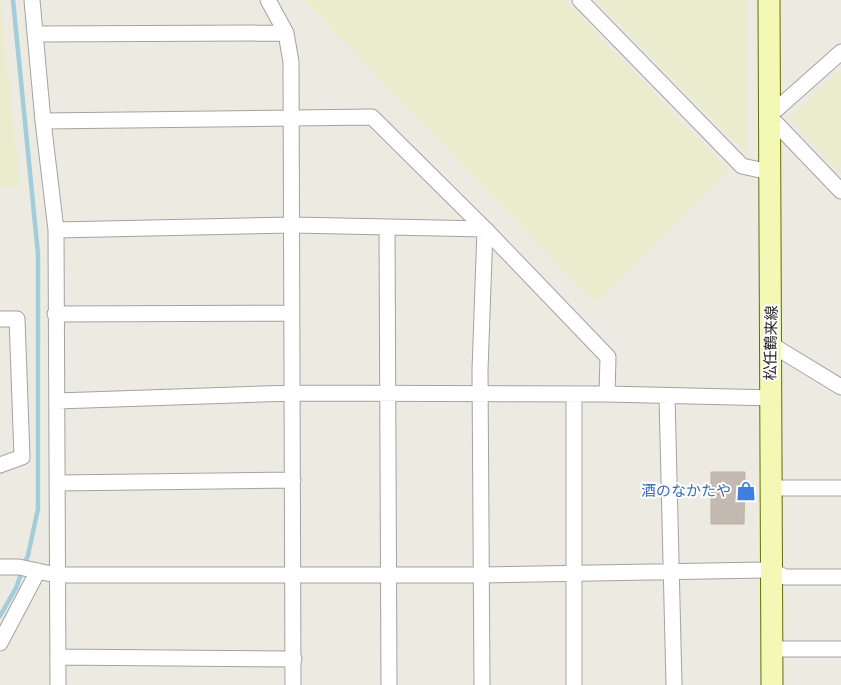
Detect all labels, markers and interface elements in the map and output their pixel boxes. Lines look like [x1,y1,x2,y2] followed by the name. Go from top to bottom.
[761,305,781,381] street label: 松任鶴来線
[735,480,757,502] shop icon: 酒のなかたや
[641,482,731,500] place label: 酒のなかたや

